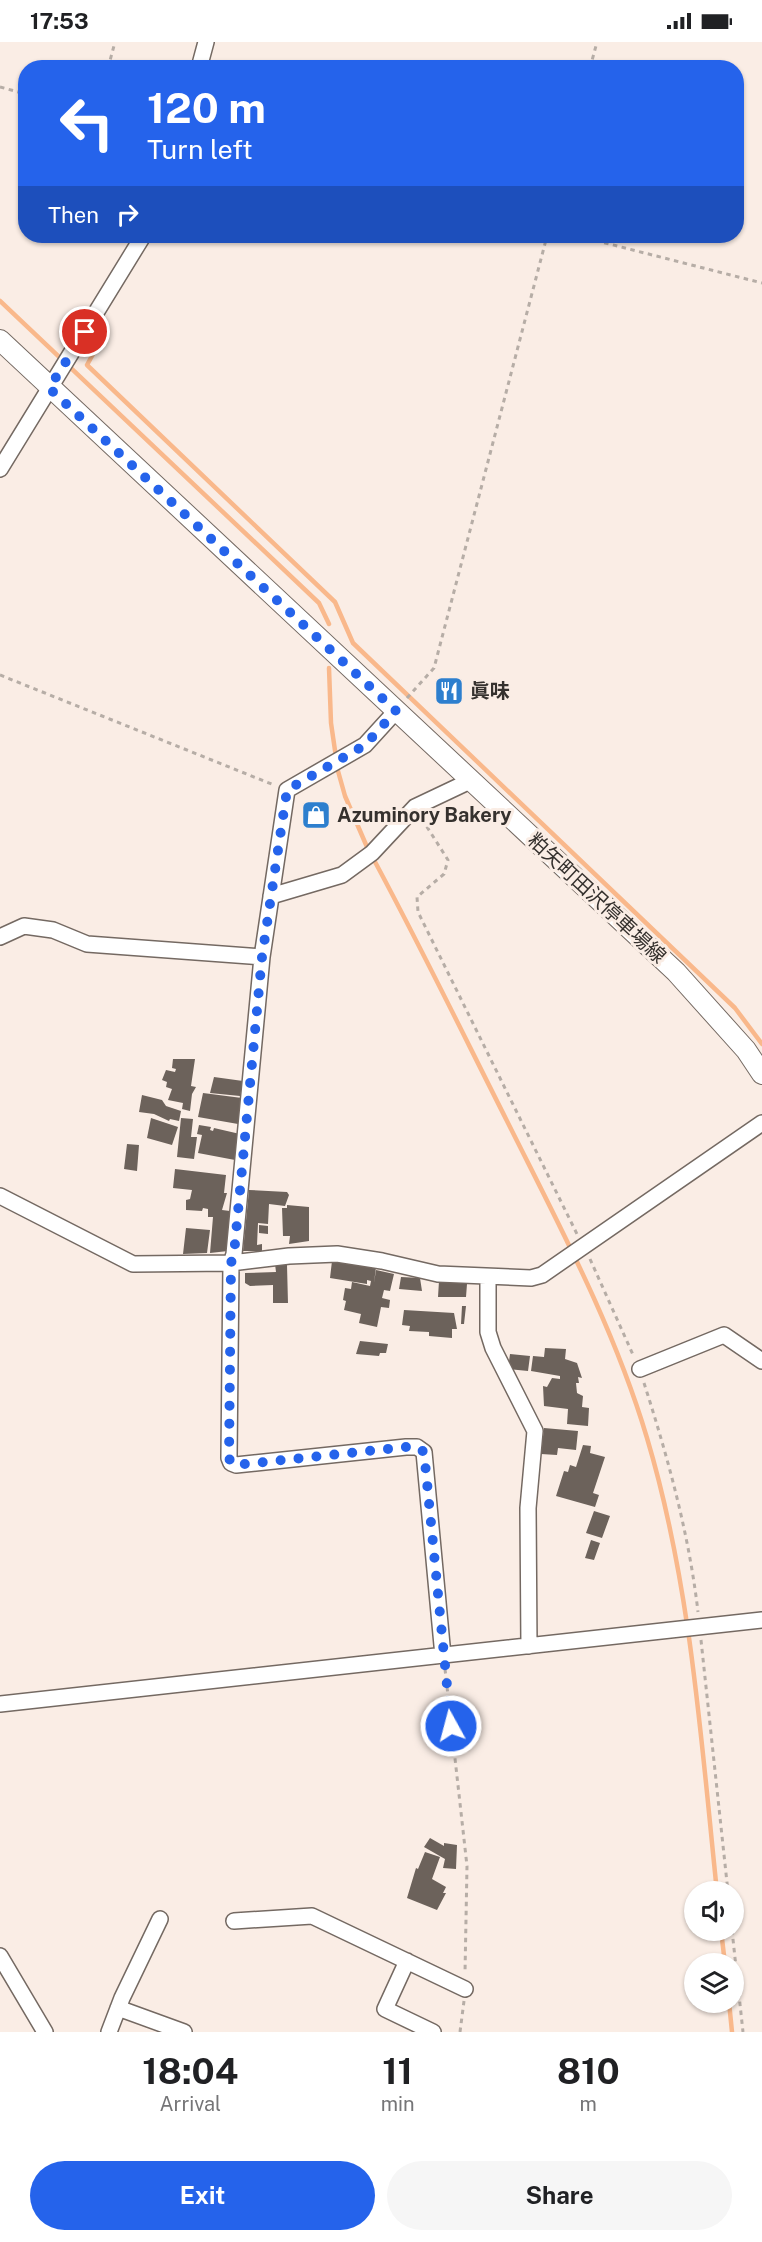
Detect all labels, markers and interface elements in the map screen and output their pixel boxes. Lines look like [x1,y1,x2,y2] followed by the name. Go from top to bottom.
[30,8,89,34] text: 17:53
[147,83,266,132] text: 120 m
[48,84,126,162] icon: left
[147,133,253,165] text: Turn left
[111,198,144,231] icon: right
[48,202,99,228] text: Then
[59,306,110,357] pin
[68,315,101,348] icon: arrive
[433,675,465,707] restaurant icon: 眞味
[470,679,510,703] place label: 眞味
[300,799,332,831] shop icon: Azuminory Bakery
[337,803,512,827] place label: Azuminory Bakery
[523,828,671,968] street label: 粕矢町田沢停車場線
[419,1694,483,1758] position arrow
[684,1881,744,2013] map controls
[684,1881,744,1941] button: sound
[684,1953,744,2013] button: layers
[142,2050,238,2092] text: 18:04
[382,2050,413,2092] text: 11
[557,2050,620,2092] text: 810
[159,2092,221,2116] text: Arrival
[381,2092,415,2116] text: min
[580,2092,597,2116] text: m
[30,2161,375,2230] button: Exit
[387,2161,732,2230] button: Share

